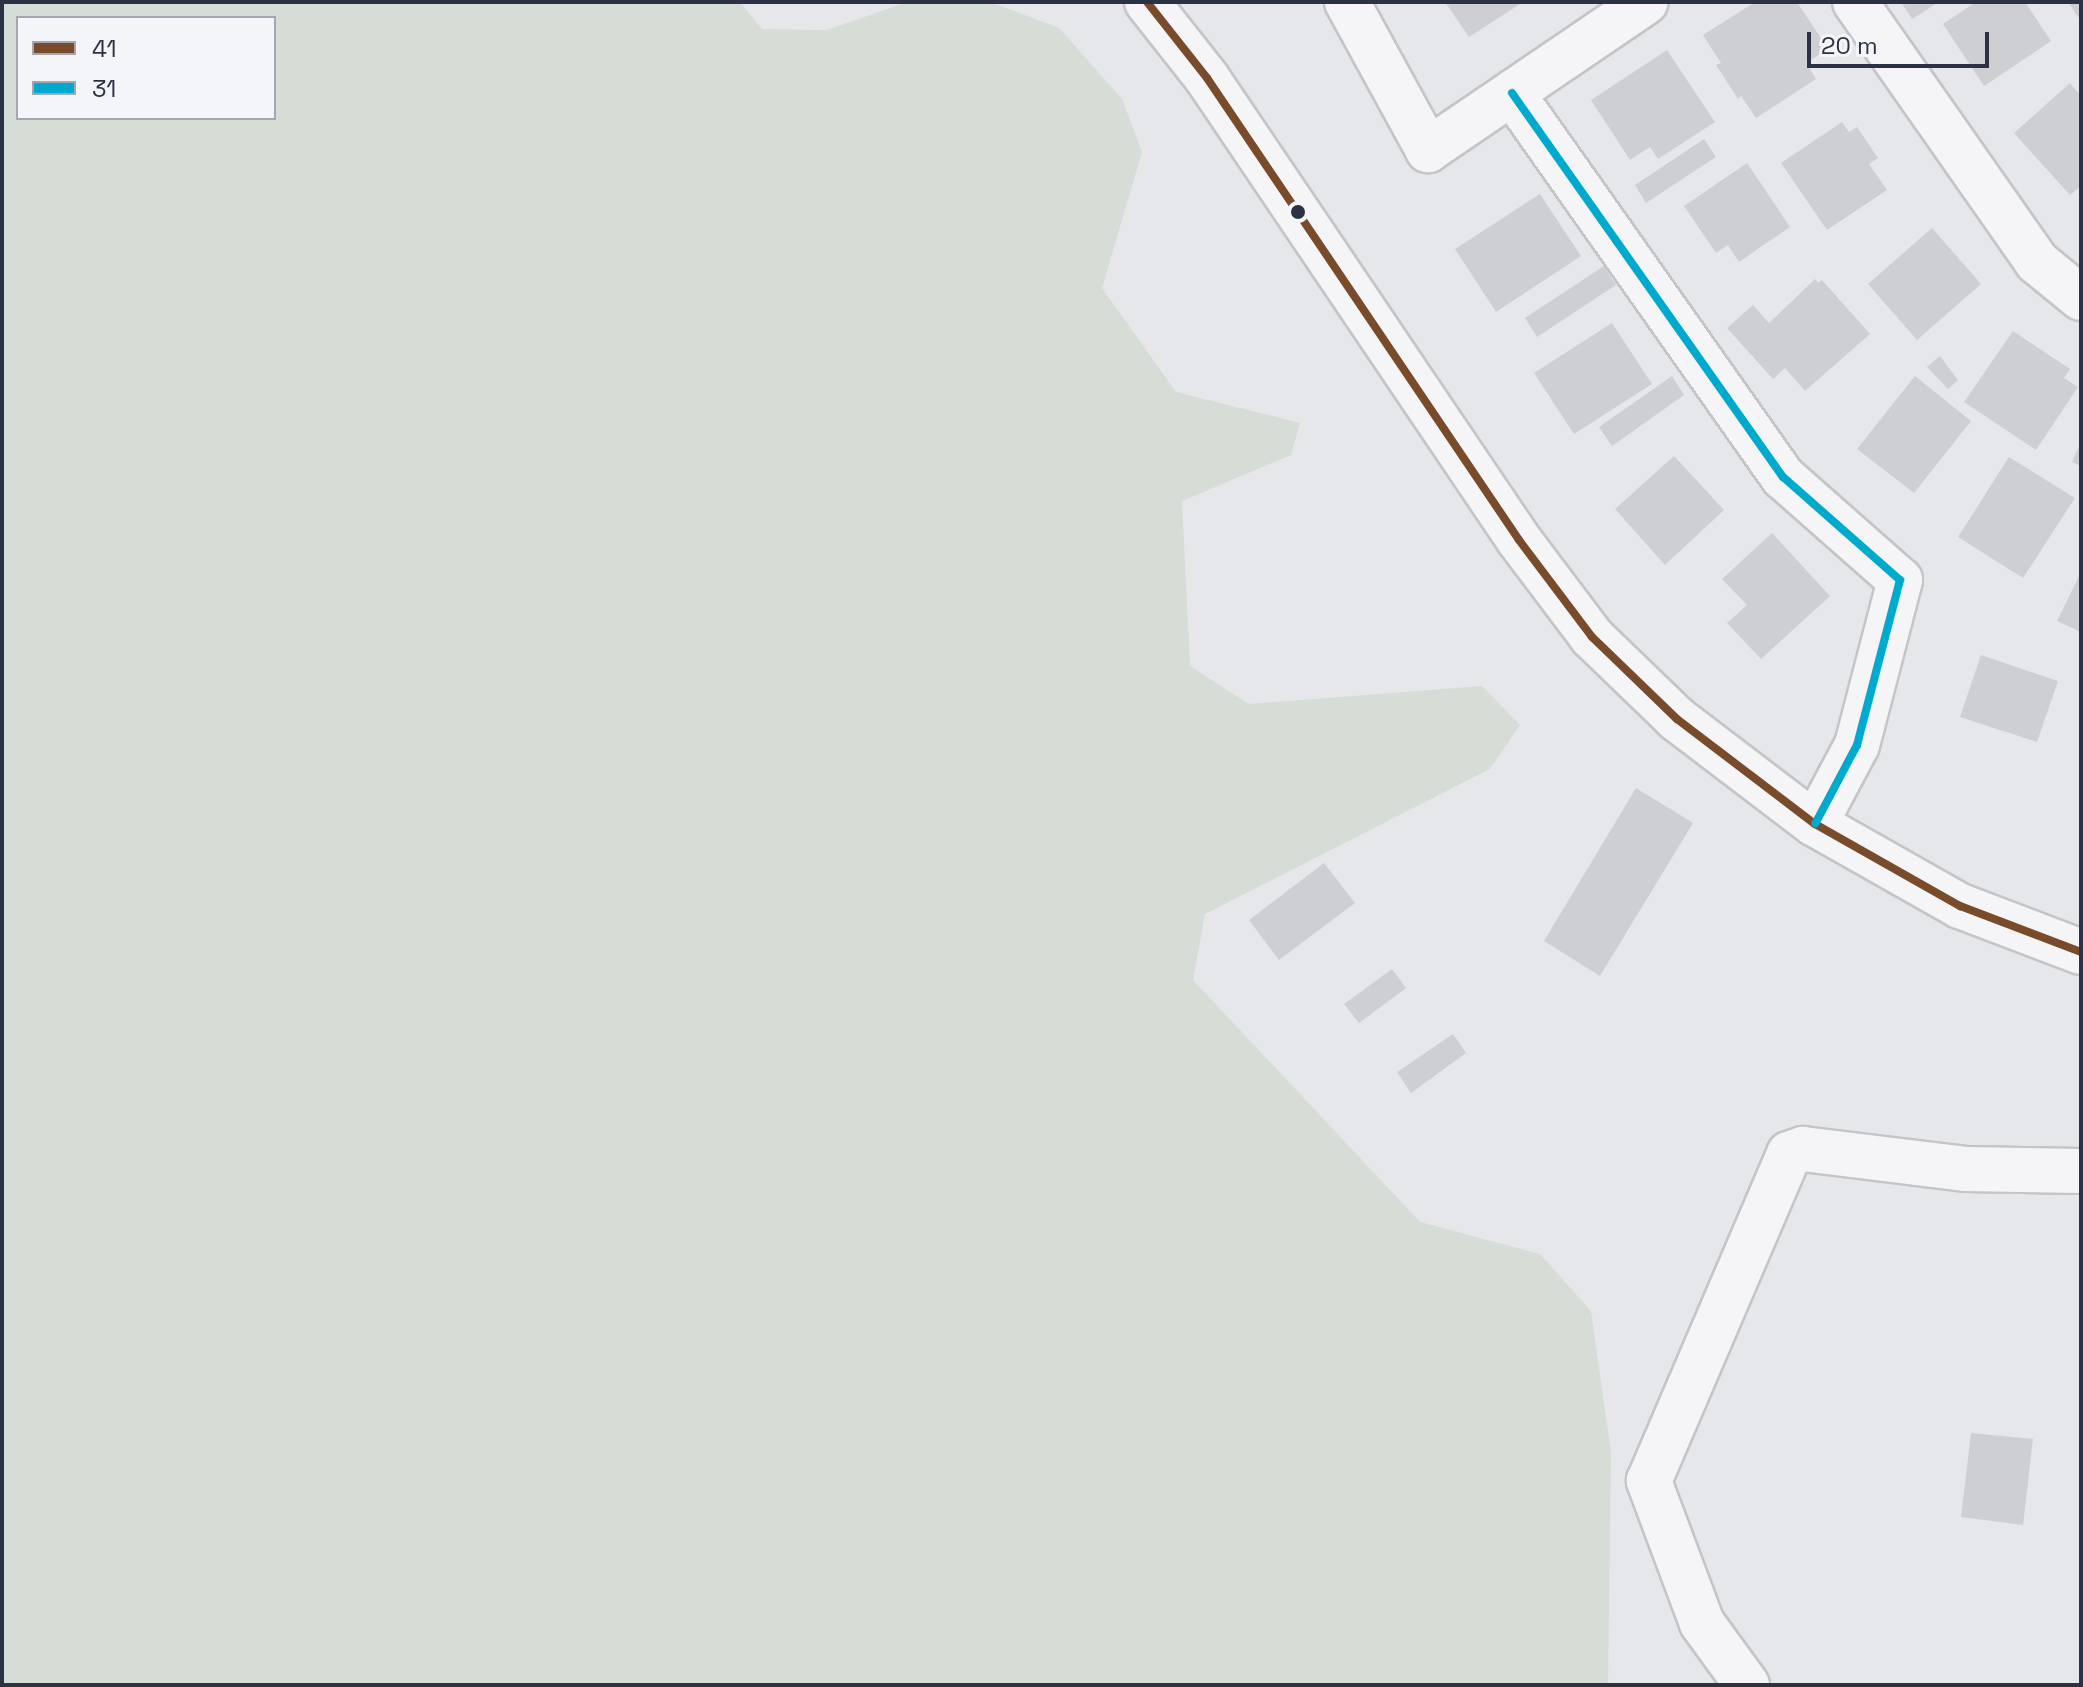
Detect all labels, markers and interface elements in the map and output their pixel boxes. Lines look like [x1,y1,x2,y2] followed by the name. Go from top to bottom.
[16,16,276,120] legend
[1811,16,1993,66] scale bar
[1821,30,1878,61] text: 20 m
[92,33,116,64] text: 41
[92,73,116,104] text: 31
[1290,204,1306,220] unlabelled marker

